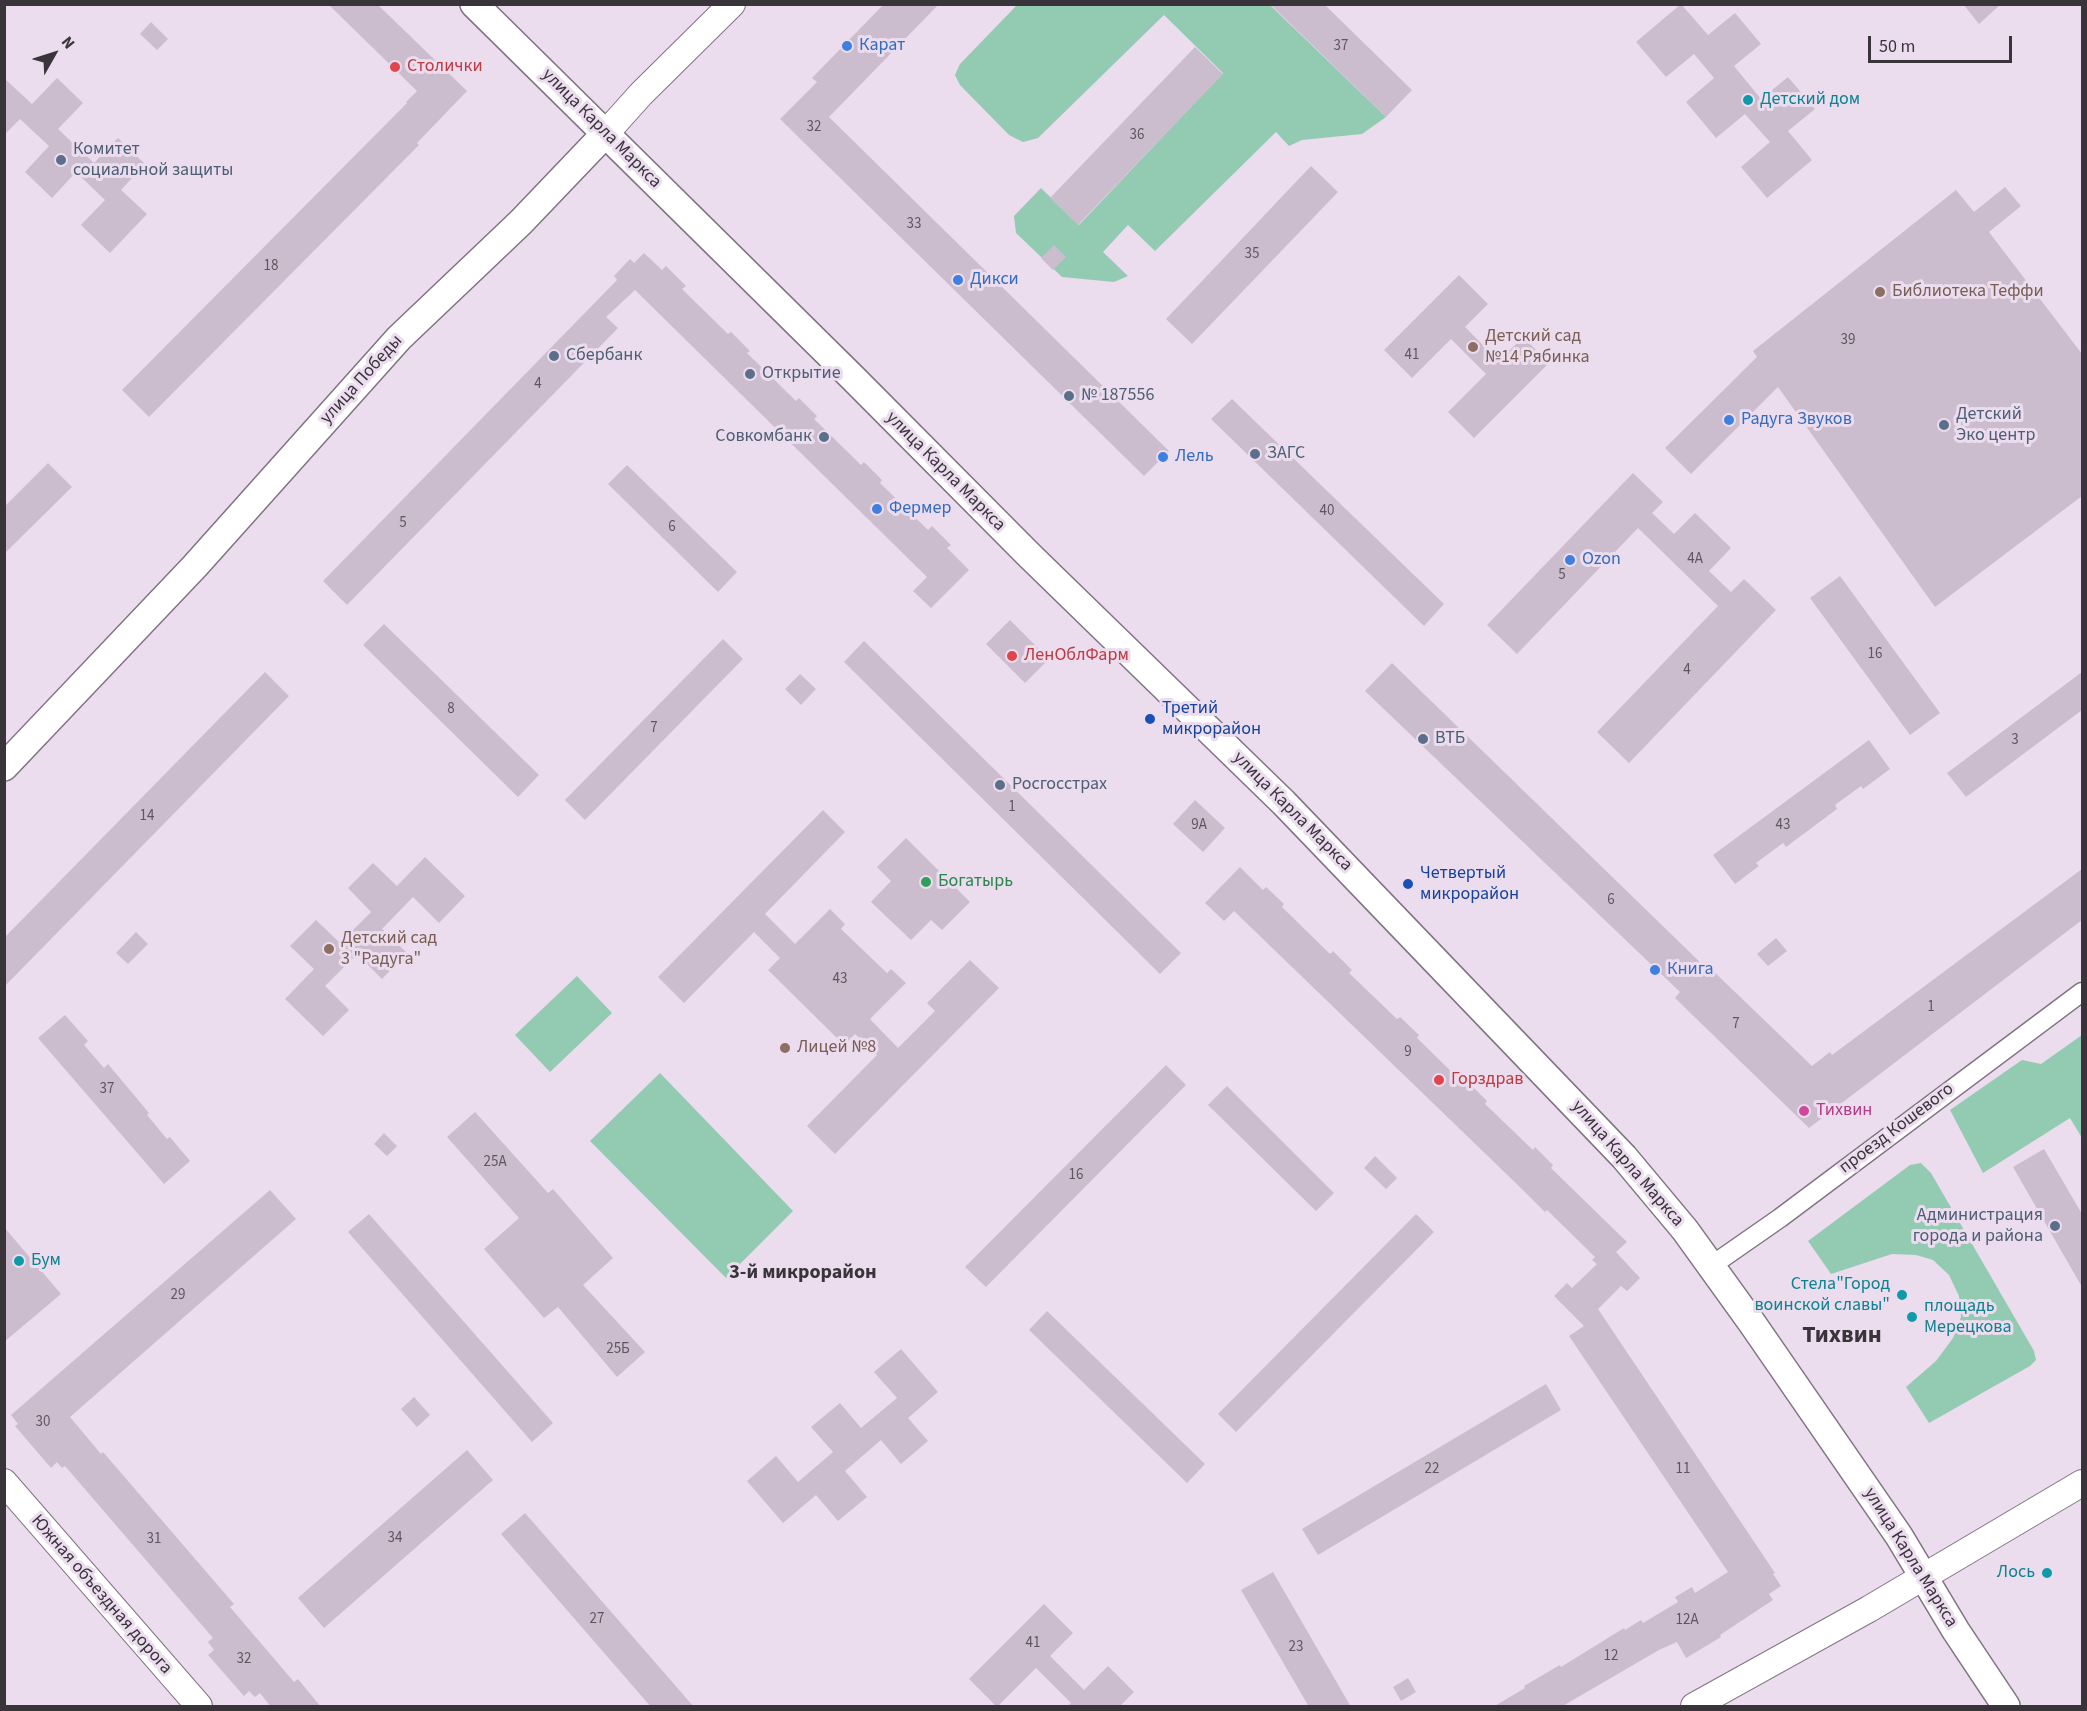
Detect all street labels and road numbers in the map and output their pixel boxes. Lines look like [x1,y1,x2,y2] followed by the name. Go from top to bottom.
[537,65,665,193] street label: улица Карла Маркса
[316,331,408,429] street label: улица Победы
[881,408,1009,536] street label: улица Карла Маркса
[1228,748,1356,876] street label: улица Карла Маркса
[1835,1079,1959,1179] street label: проезд Кошевого
[1566,1096,1688,1232] street label: улица Карла Маркса
[1858,1484,1962,1632] street label: улица Карла Маркса
[26,1511,176,1679] street label: Южная объездная дорога

